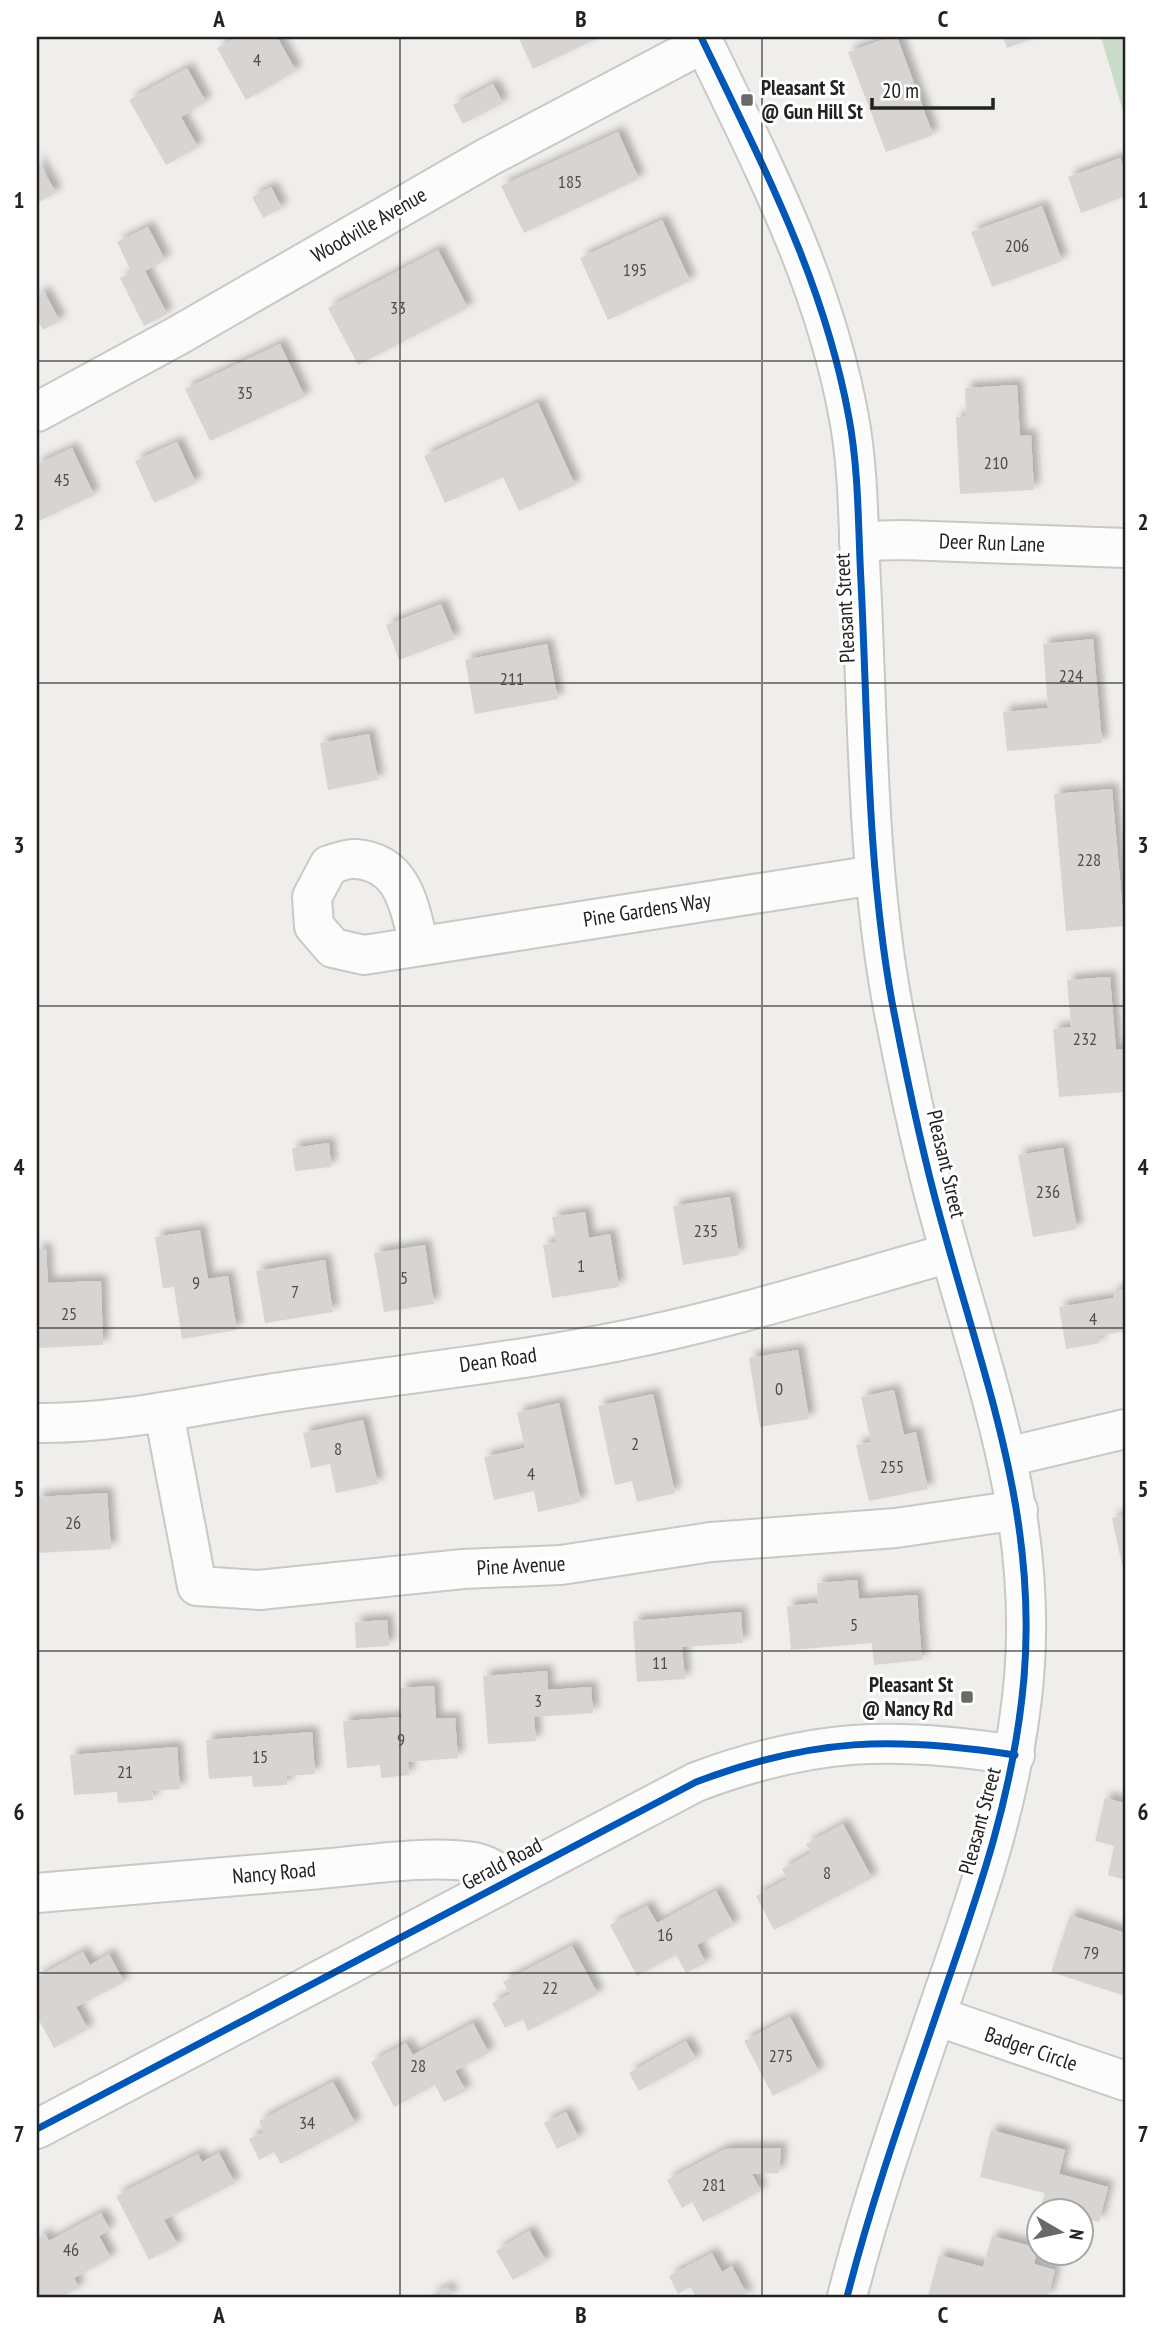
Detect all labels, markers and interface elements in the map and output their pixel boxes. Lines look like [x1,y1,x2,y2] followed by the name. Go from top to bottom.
[212,4,225,33] text: A
[575,4,587,33] text: B
[938,4,949,33] text: C
[253,48,261,71] house number: 4
[872,66,992,110] scale bar
[761,74,863,125] place label: Pleasant St @ Gun Hill St
[882,77,919,104] text: 20 m
[739,92,755,108] marker: Pleasant St @ Gun Hill St
[558,170,582,193] house number: 185
[306,181,431,268] street label: Woodville Avenue
[14,185,25,214] text: 1
[1138,185,1149,214] text: 1
[1005,234,1029,257] house number: 206
[623,258,647,281] house number: 195
[390,296,406,319] house number: 33
[237,381,253,404] house number: 35
[984,451,1008,474] house number: 210
[54,468,70,491] house number: 45
[14,507,25,536] text: 2
[1138,507,1149,536] text: 2
[939,527,1045,558] street label: Deer Run Lane
[828,552,861,664] street label: Pleasant Street
[1059,664,1083,687] house number: 224
[500,667,524,690] house number: 211
[14,830,25,859] text: 3
[1138,830,1149,859] text: 3
[1077,848,1101,871] house number: 228
[581,886,713,933] street label: Pine Gardens Way
[1073,1027,1097,1050] house number: 232
[921,1107,972,1221] street label: Pleasant Street
[14,1152,25,1181] text: 4
[1138,1152,1149,1181] text: 4
[1036,1180,1060,1203] house number: 236
[694,1219,718,1242] house number: 235
[577,1254,585,1277] house number: 1
[400,1266,408,1289] house number: 5
[192,1271,200,1294] house number: 9
[291,1280,299,1303] house number: 7
[61,1302,77,1325] house number: 25
[1089,1307,1097,1330] house number: 4
[458,1341,538,1378] street label: Dean Road
[775,1377,783,1400] house number: 0
[631,1432,639,1455] house number: 2
[334,1437,342,1460] house number: 8
[880,1455,904,1478] house number: 255
[527,1462,535,1485] house number: 4
[14,1474,25,1503] text: 5
[1138,1474,1149,1503] text: 5
[65,1511,81,1534] house number: 26
[476,1550,566,1581] street label: Pine Avenue
[850,1613,858,1636] house number: 5
[652,1651,668,1674] house number: 11
[862,1671,953,1722] place label: Pleasant St @ Nancy Rd
[534,1689,542,1712] house number: 3
[959,1689,975,1705] marker: Pleasant St @ Nancy Rd
[397,1728,405,1751] house number: 9
[252,1745,268,1768] house number: 15
[117,1760,133,1783] house number: 21
[952,1764,1007,1877] street label: Pleasant Street
[14,1797,25,1826] text: 6
[1138,1797,1149,1826] text: 6
[457,1831,547,1896] street label: Gerald Road
[231,1855,317,1890] street label: Nancy Road
[823,1861,831,1884] house number: 8
[657,1923,673,1946] house number: 16
[1083,1941,1099,1964] house number: 79
[542,1976,558,1999] house number: 22
[981,2020,1081,2077] street label: Badger Circle
[769,2044,793,2067] house number: 275
[410,2054,426,2077] house number: 28
[299,2111,315,2134] house number: 34
[14,2119,25,2148] text: 7
[1138,2119,1149,2148] text: 7
[702,2173,726,2196] house number: 281
[1026,2198,1096,2268] north arrow
[1064,2228,1089,2242] text: N
[63,2238,79,2261] house number: 46
[212,2300,225,2329] text: A
[575,2300,587,2329] text: B
[938,2300,949,2329] text: C

